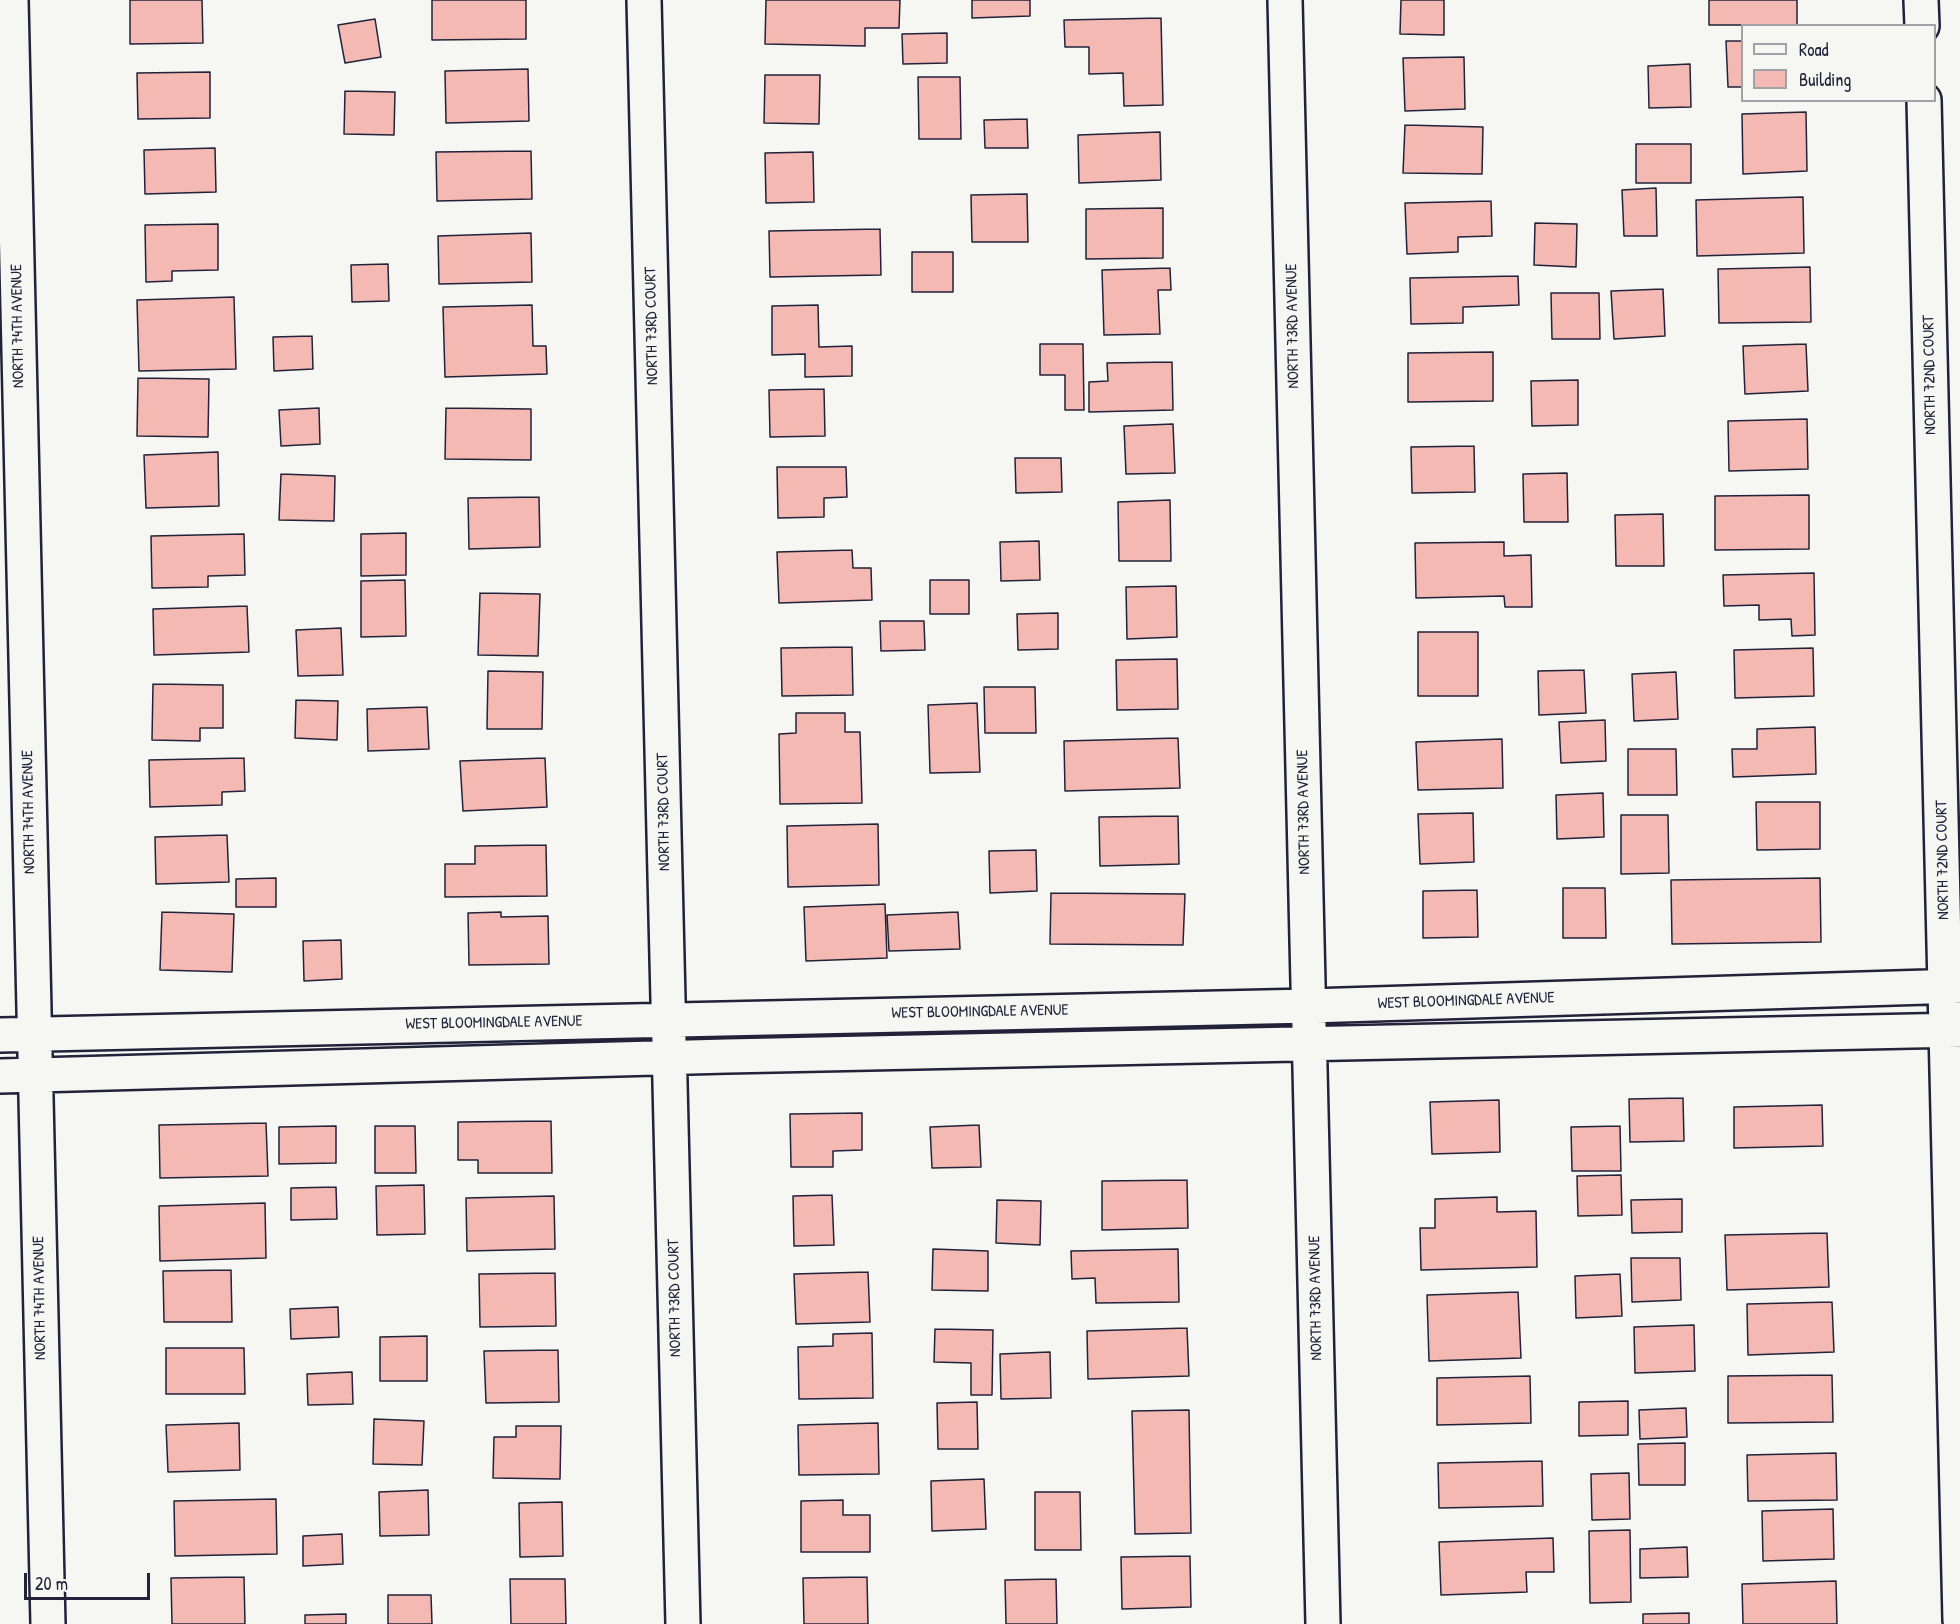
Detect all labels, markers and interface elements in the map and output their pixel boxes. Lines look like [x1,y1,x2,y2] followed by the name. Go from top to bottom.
[1741,24,1936,102] legend
[1799,37,1829,62] text: Road
[1799,67,1851,92] text: Building
[1282,263,1304,389] street label: NORTH 73RD AVENUE
[7,264,29,388] street label: NORTH 74TH AVENUE
[641,267,663,385] street label: NORTH 73RD COURT
[1919,315,1941,435] street label: NORTH 72ND COURT
[1293,749,1315,875] street label: NORTH 73RD AVENUE
[18,750,40,874] street label: NORTH 74TH AVENUE
[653,753,675,871] street label: NORTH 73RD COURT
[1932,800,1954,920] street label: NORTH 72ND COURT
[1377,988,1555,1014] street label: WEST BLOOMINGDALE AVENUE
[891,1001,1069,1023] street label: WEST BLOOMINGDALE AVENUE
[405,1012,583,1034] street label: WEST BLOOMINGDALE AVENUE
[1305,1235,1327,1361] street label: NORTH 73RD AVENUE
[29,1236,51,1360] street label: NORTH 74TH AVENUE
[664,1239,686,1357] street label: NORTH 73RD COURT
[27,1561,153,1599] scale bar
[35,1571,68,1596] text: 20 m

